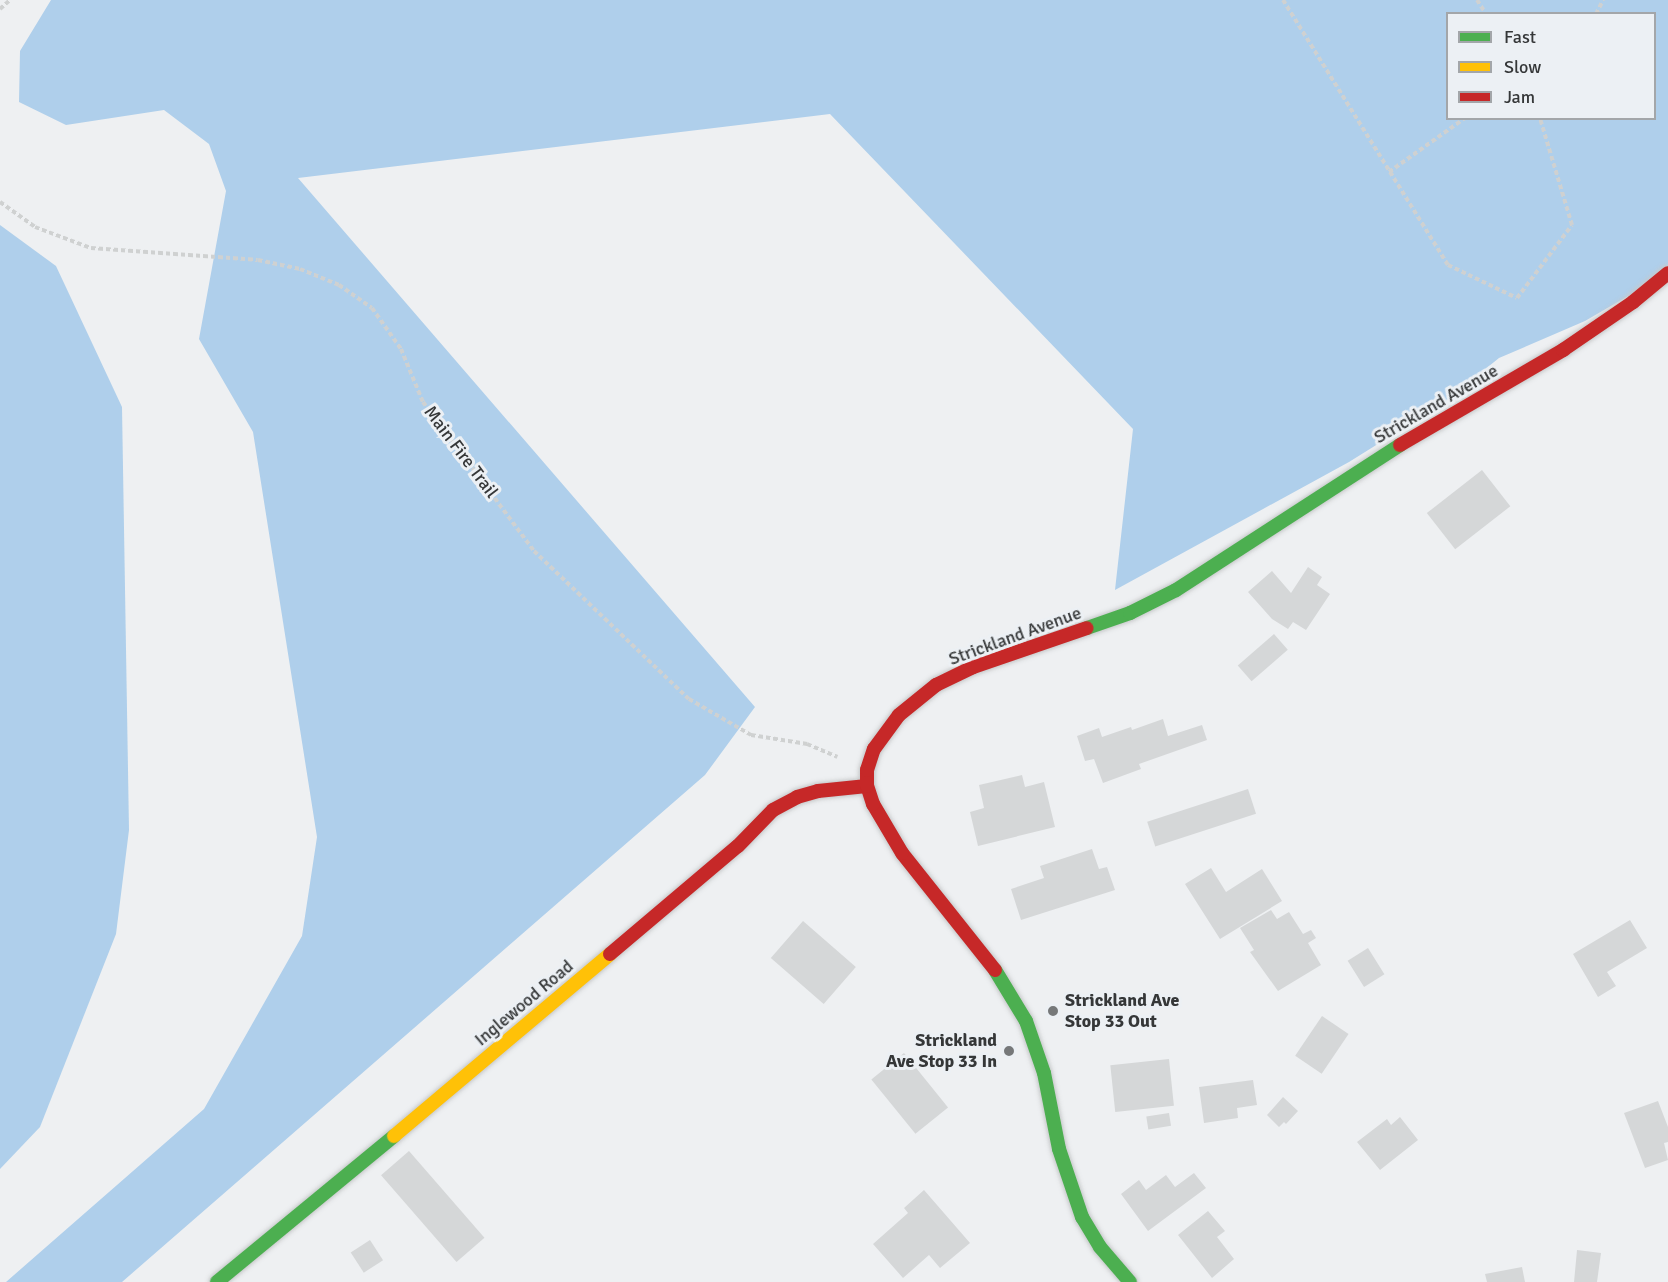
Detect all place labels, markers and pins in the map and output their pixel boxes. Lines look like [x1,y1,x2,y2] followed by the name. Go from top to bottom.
[1065,990,1179,1032] place label: Strickland Ave Stop 33 Out
[1046,1004,1060,1018] marker: Strickland Ave Stop 33 Out
[886,1030,997,1072] place label: Strickland Ave Stop 33 In
[1002,1044,1016,1058] marker: Strickland Ave Stop 33 In

